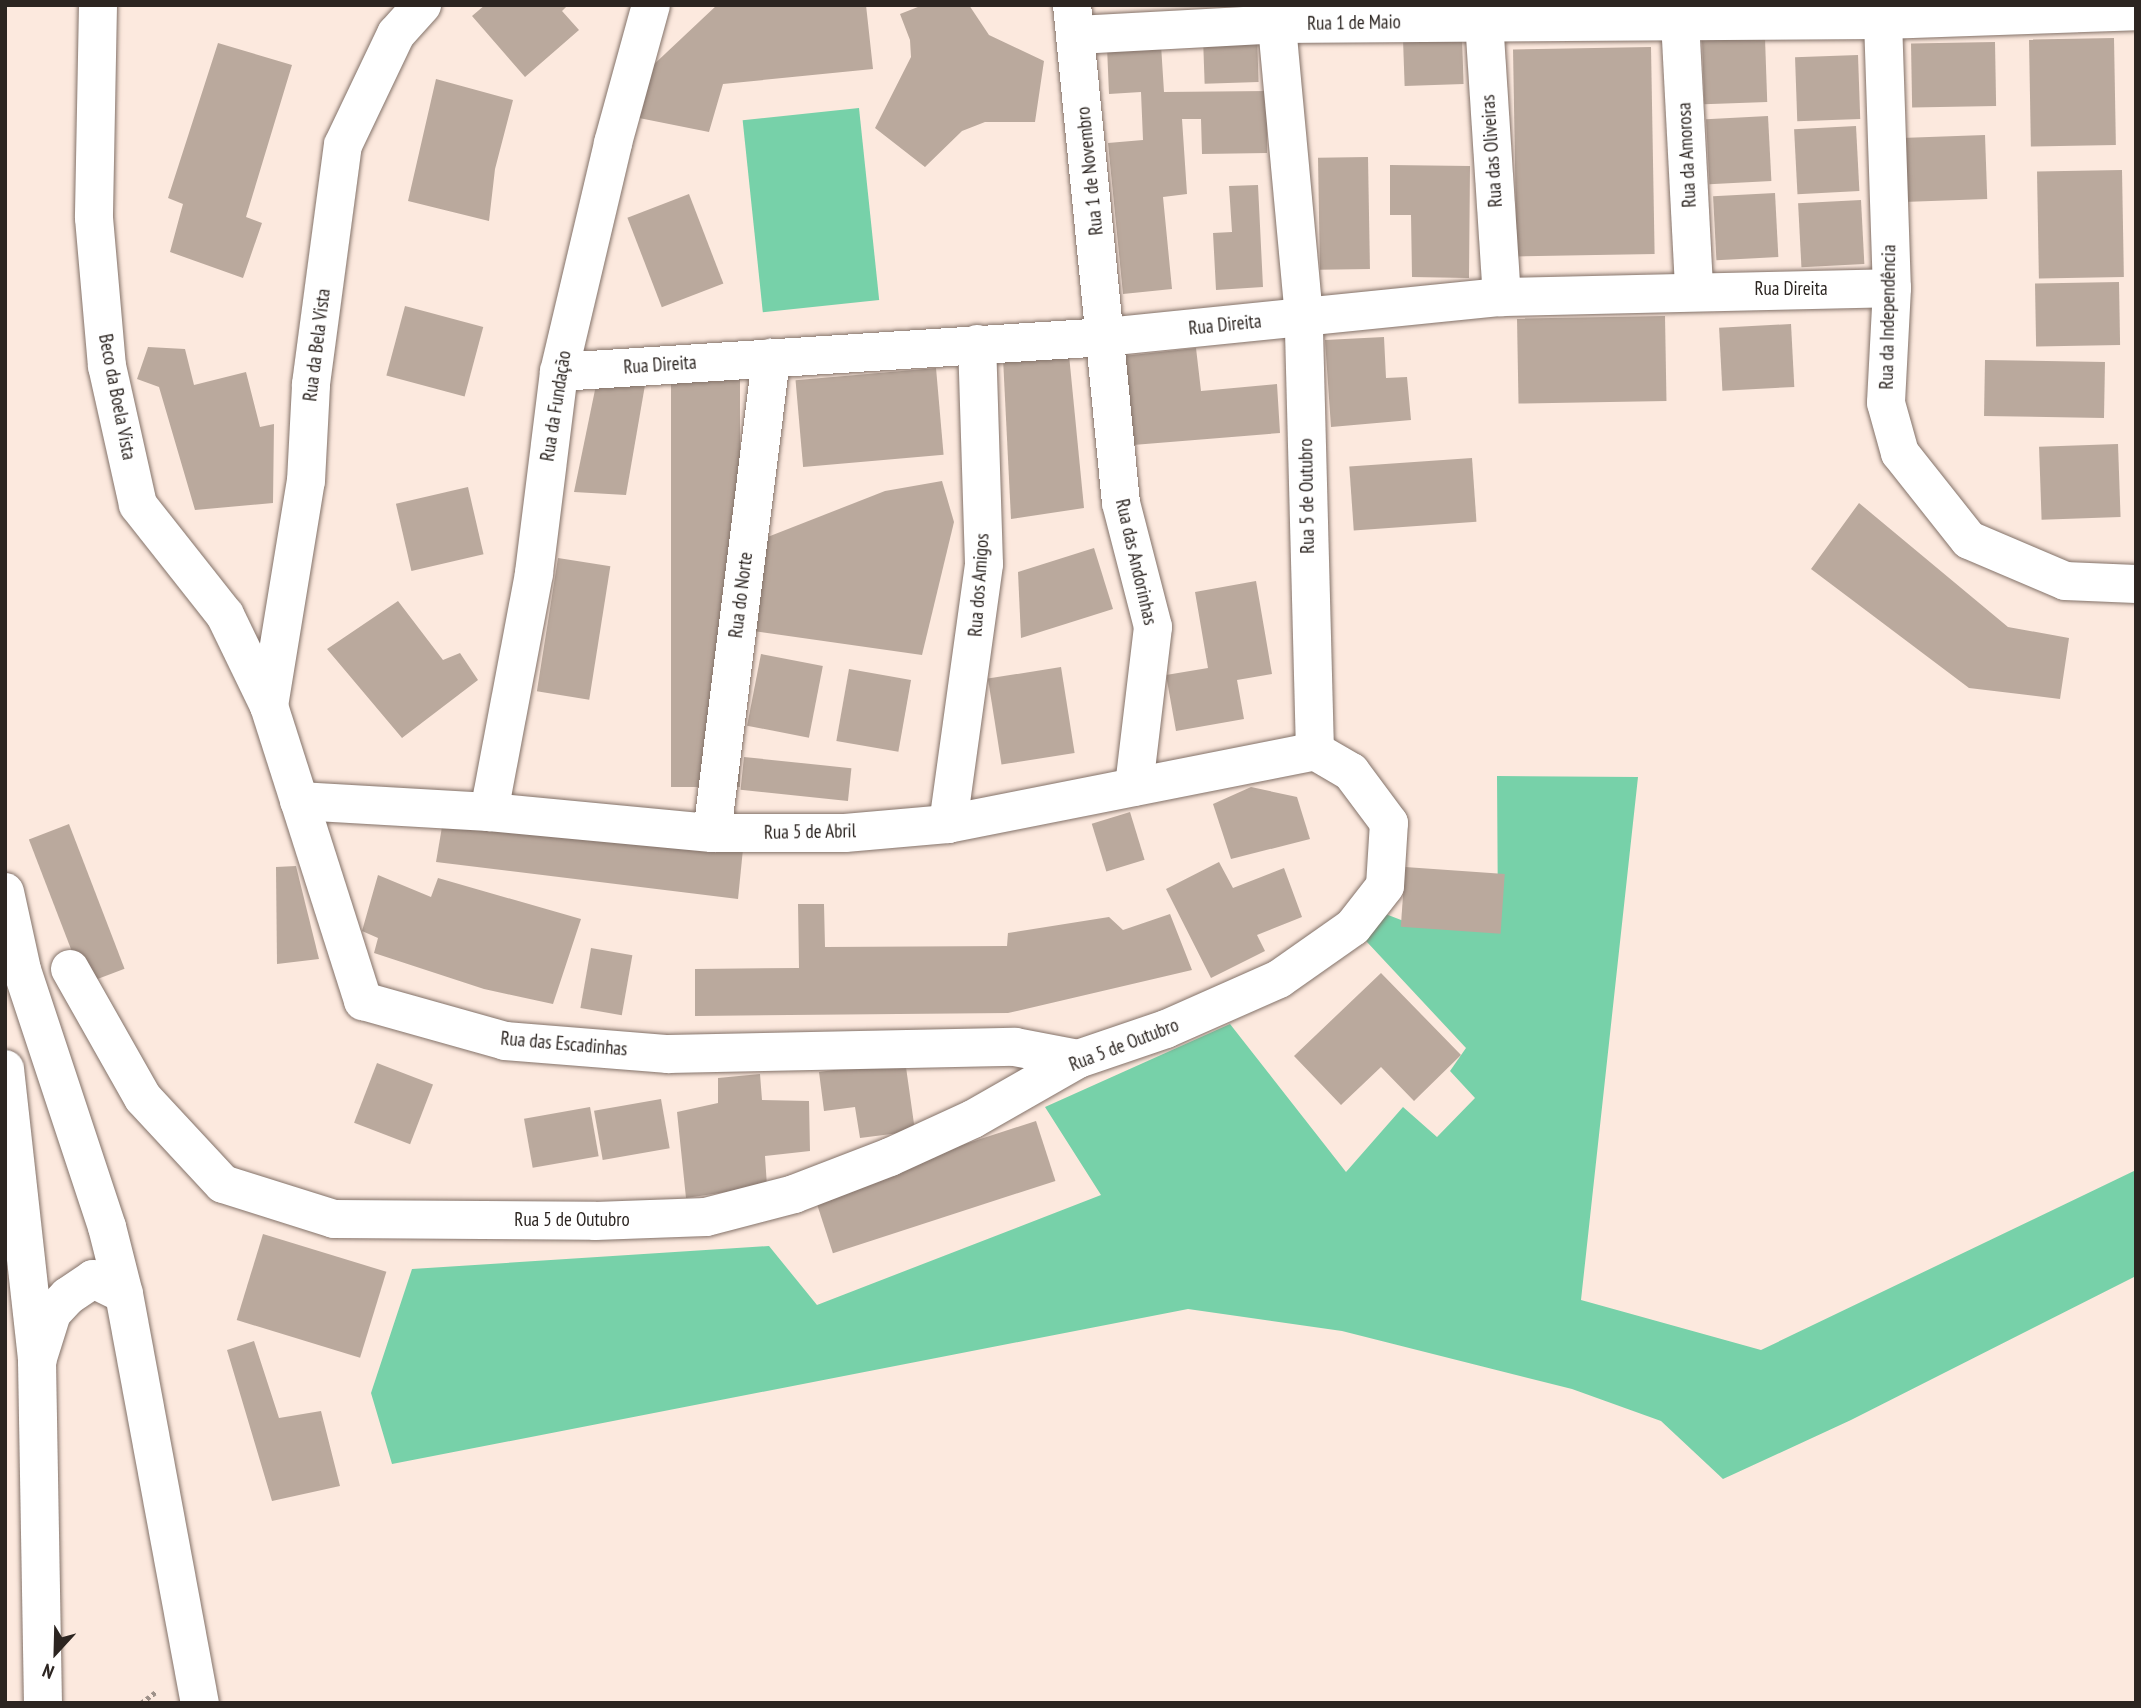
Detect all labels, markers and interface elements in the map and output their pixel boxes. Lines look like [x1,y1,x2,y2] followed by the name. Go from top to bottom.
[1307,11,1401,35] street label: Rua 1 de Maio
[1477,94,1507,208] street label: Rua das Oliveiras
[1673,102,1701,208] street label: Rua da Amorosa
[1072,106,1108,236] street label: Rua 1 de Novembro
[1875,244,1901,390] street label: Rua da Independência
[1754,278,1828,300] street label: Rua Direita
[299,287,335,403] street label: Rua da Bela Vista
[1187,310,1263,340] street label: Rua Direita
[94,332,140,462] street label: Beco da Boela Vista
[536,349,576,463] street label: Rua da Fundação
[623,351,697,379] street label: Rua Direita
[1295,438,1319,554] street label: Rua 5 de Outubro
[1110,497,1162,627] street label: Rua das Andorinhas
[964,532,994,638] street label: Rua dos Amigos
[724,551,758,639] street label: Rua do Norte
[763,820,857,844] street label: Rua 5 de Abril
[1066,1014,1182,1076] street label: Rua 5 de Outubro
[500,1027,628,1061] street label: Rua das Escadinhas
[514,1209,630,1231] street label: Rua 5 de Outubro
[21,1617,91,1687] north arrow
[39,1658,57,1685] text: N

